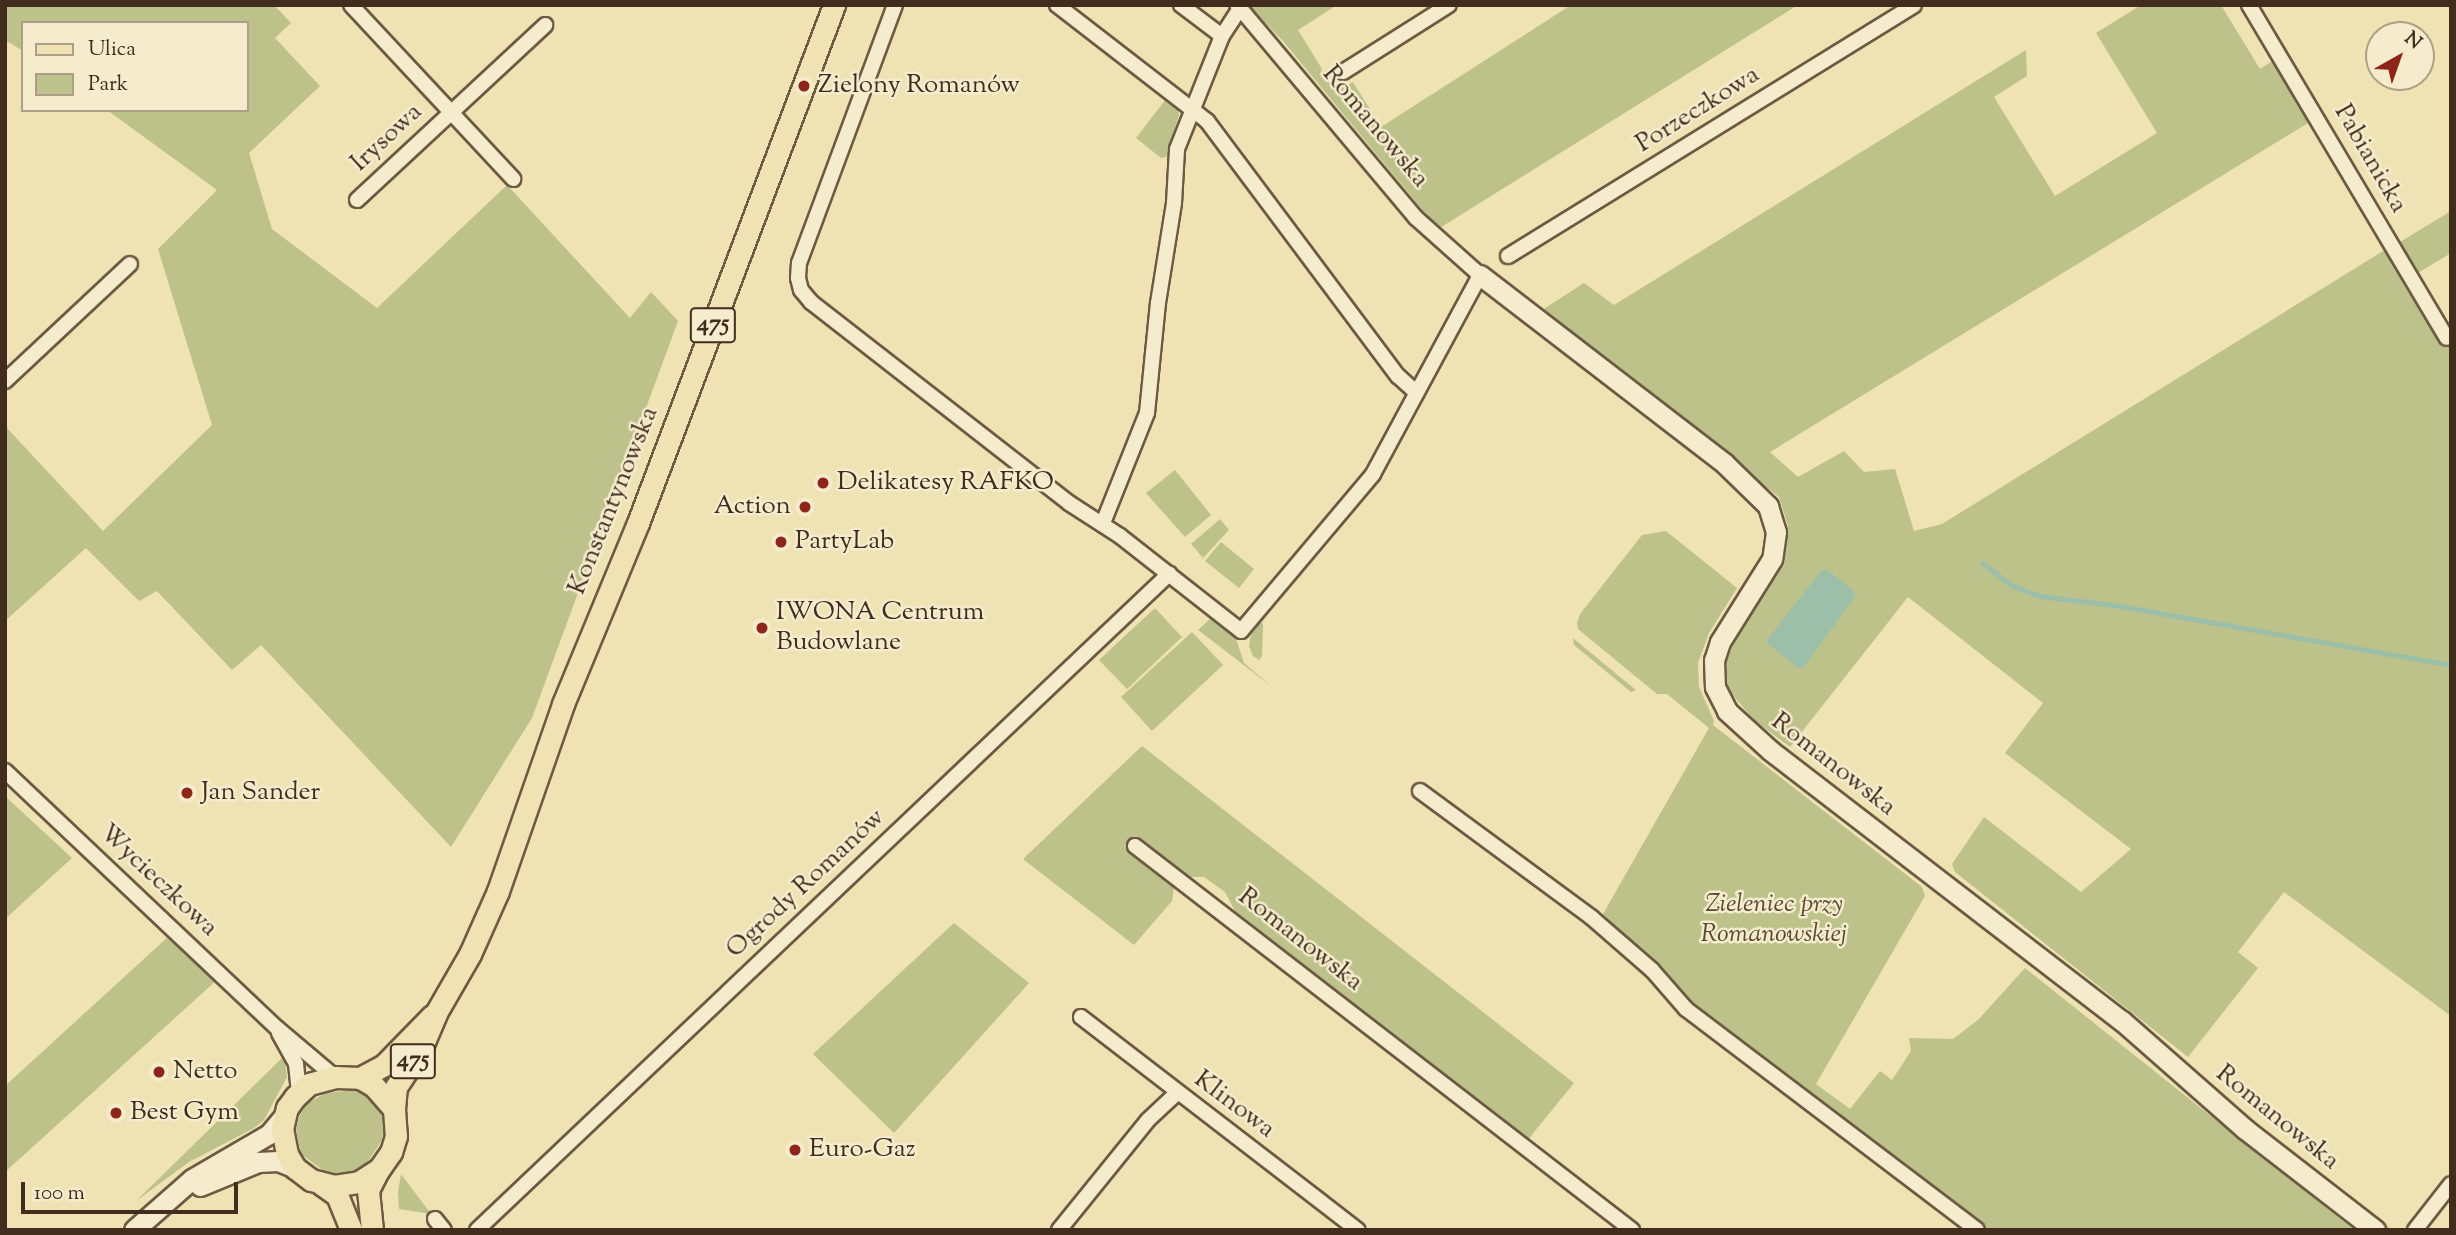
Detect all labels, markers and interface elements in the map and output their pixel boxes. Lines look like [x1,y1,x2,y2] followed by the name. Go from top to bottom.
[21,21,248,112] legend
[2365,21,2435,91] north arrow
[2398,26,2427,56] text: N
[88,35,136,65] text: Ulica
[1315,60,1435,194] street label: Romanowska
[1631,60,1765,160] street label: Porzeczkowa
[88,70,128,100] text: Park
[818,70,1020,102] place label: Zielony Romanów
[796,78,812,94] marker: Zielony Romanów
[345,97,429,179] street label: Irysowa
[2326,99,2414,219] street label: Pabianicka
[688,304,738,346] road number: 475
[562,403,666,599] street label: Konstantynowska
[837,467,1054,499] place label: Delikatesy RAFKO
[815,475,831,491] marker: Delikatesy RAFKO
[714,491,791,523] place label: Action
[797,499,813,515] marker: Action
[795,526,894,558] place label: PartyLab
[773,534,789,550] marker: PartyLab
[776,597,984,658] place label: IWONA Centrum Budowlane
[754,620,770,636] marker: IWONA Centrum Budowlane
[1764,707,1902,823] street label: Romanowska
[201,777,320,809] place label: Jan Sander
[179,785,195,801] marker: Jan Sander
[720,803,892,965] street label: Ogrody Romanów
[92,818,224,944] street label: Wycieczkowa
[1231,882,1369,998] street label: Romanowska
[1701,889,1847,950] park label: Zieleniec przy Romanowskiej
[388,1041,438,1082] road number: 475
[173,1056,237,1088] place label: Netto
[2209,1059,2345,1177] street label: Romanowska
[151,1064,167,1080] marker: Netto
[1187,1064,1281,1146] street label: Klinowa
[130,1097,239,1129] place label: Best Gym
[108,1105,124,1121] marker: Best Gym
[809,1134,916,1166] place label: Euro-Gaz
[787,1142,803,1158] marker: Euro-Gaz
[24,1168,242,1212] scale bar
[34,1179,85,1209] text: 100 m

